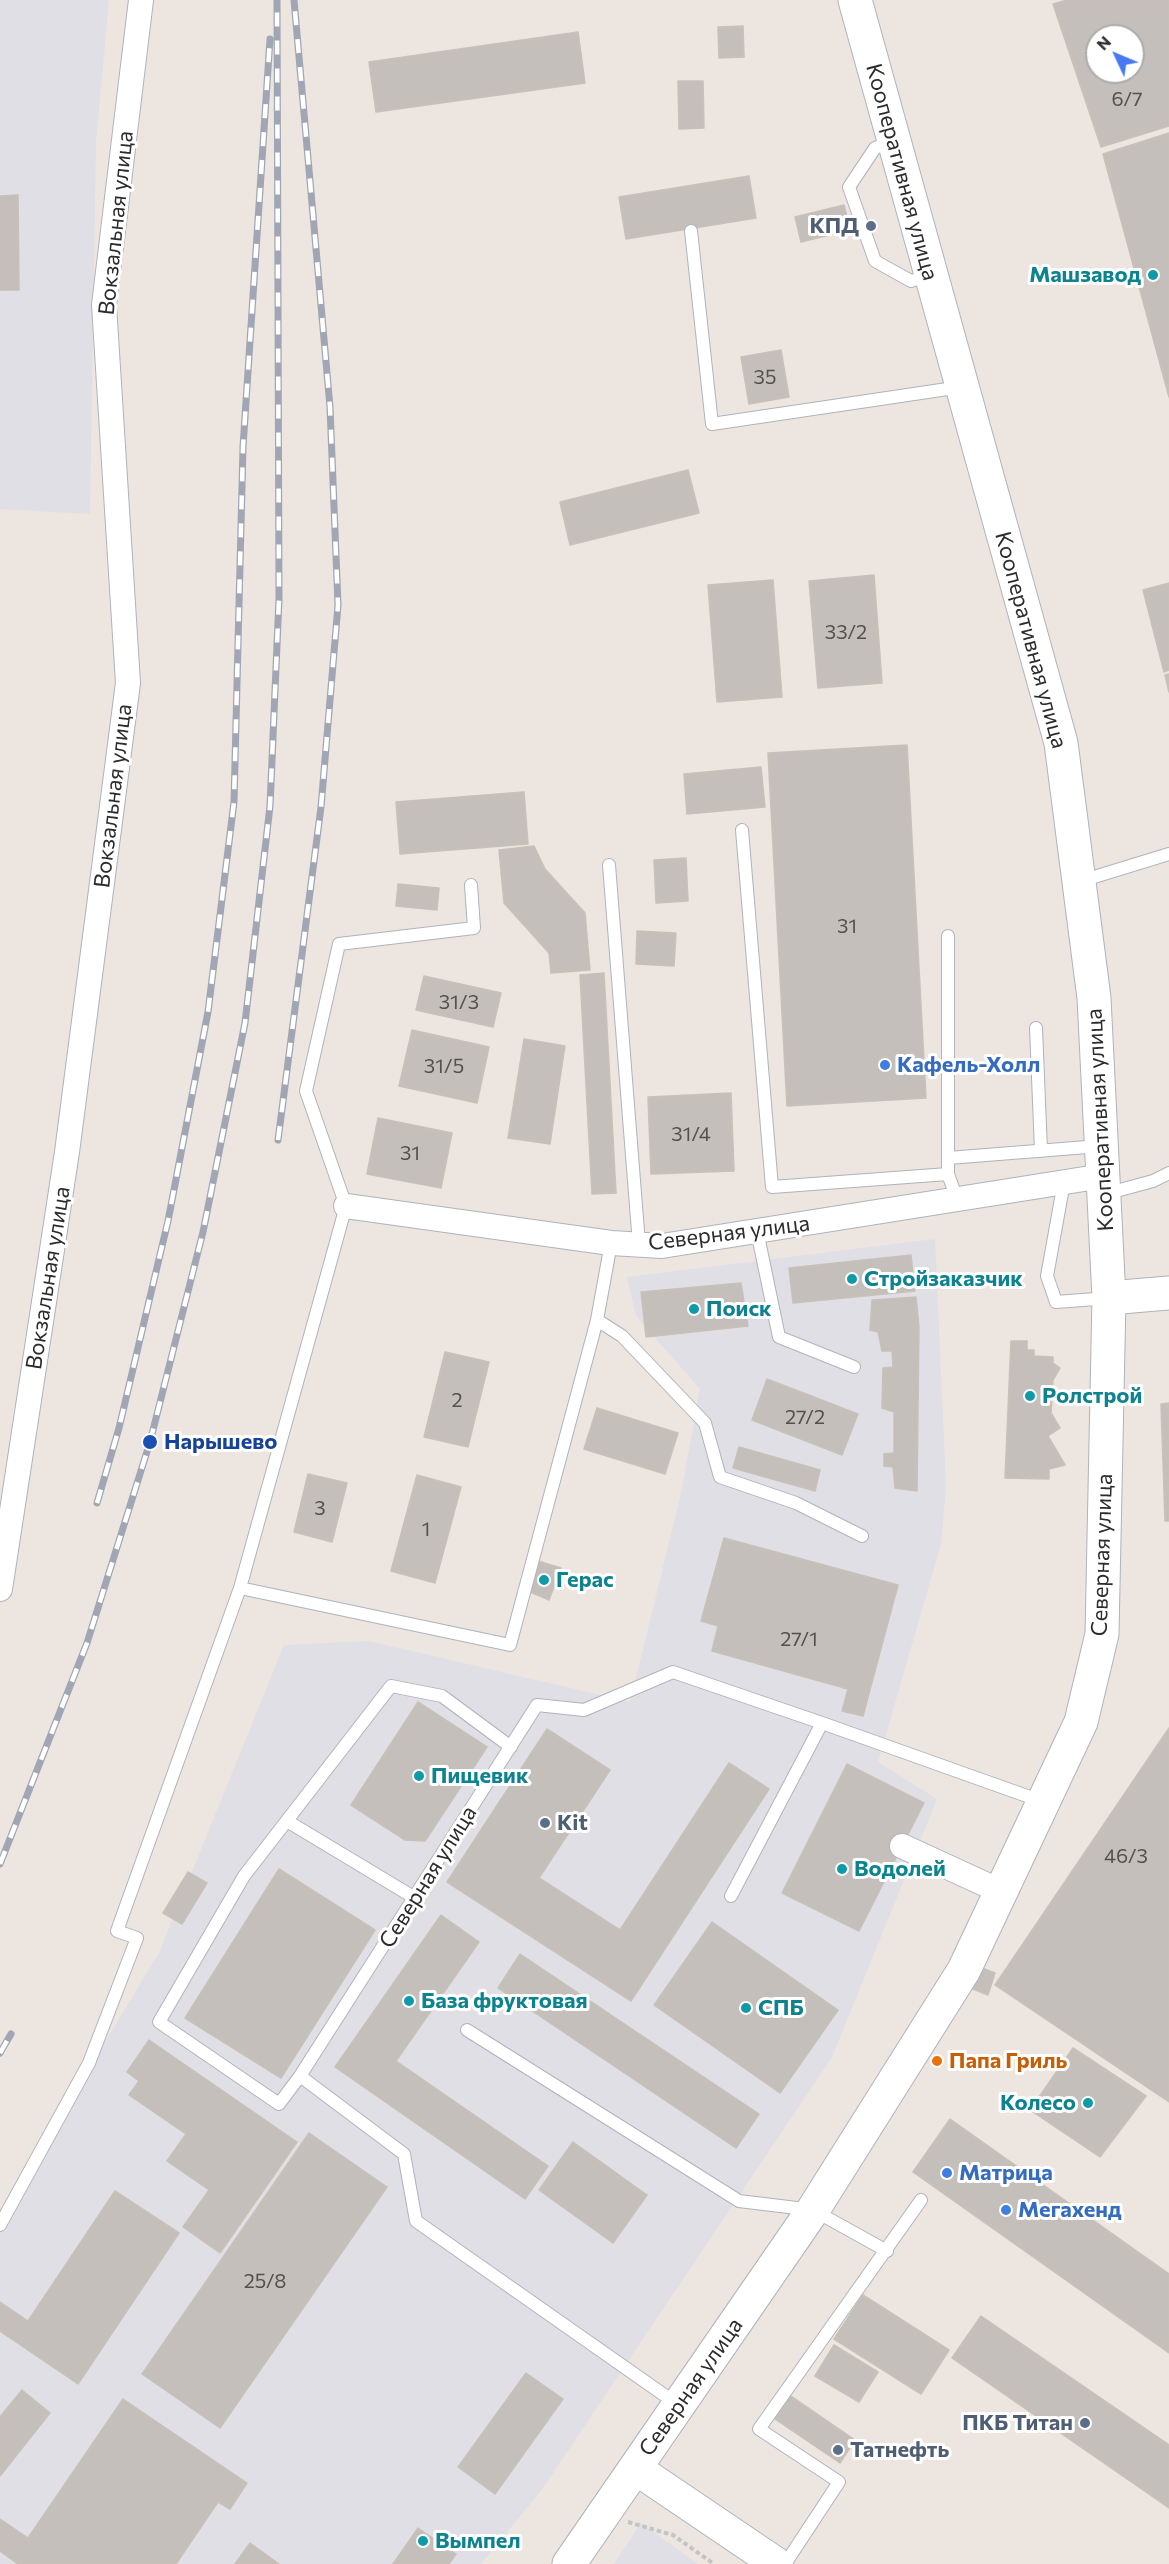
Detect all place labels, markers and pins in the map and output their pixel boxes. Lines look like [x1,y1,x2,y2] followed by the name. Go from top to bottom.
[809,213,859,239] place label: КПД
[864,219,878,233] marker: КПД
[1029,262,1141,288] place label: Машзавод
[1146,268,1160,282] marker: Машзавод
[897,1052,1040,1078] place label: Кафель-Холл
[878,1058,892,1072] marker: Кафель-Холл
[864,1266,1023,1292] place label: Стройзаказчик
[845,1272,859,1286] marker: Стройзаказчик
[706,1296,772,1322] place label: Поиск
[687,1302,701,1316] marker: Поиск
[1042,1383,1142,1409] place label: Ролстрой
[1023,1389,1037,1403] marker: Ролстрой
[164,1429,277,1455] place label: Нарышево
[141,1433,159,1451] marker: Нарышево
[556,1567,614,1593] place label: Герас
[537,1573,551,1587] marker: Герас
[431,1763,528,1789] place label: Пищевик
[412,1769,426,1783] marker: Пищевик
[557,1810,588,1836] place label: Kit
[538,1816,552,1830] marker: Kit
[854,1856,946,1882] place label: Водолей
[835,1862,849,1876] marker: Водолей
[421,1988,588,2014] place label: База фруктовая
[402,1994,416,2008] marker: База фруктовая
[758,1995,804,2021] place label: СПБ
[739,2001,753,2015] marker: СПБ
[949,2048,1067,2074] place label: Папа Гриль
[930,2054,944,2068] marker: Папа Гриль
[1000,2090,1076,2116] place label: Колесо
[1081,2096,1095,2110] marker: Колесо
[959,2160,1053,2186] place label: Матрица
[940,2166,954,2180] marker: Матрица
[1018,2197,1122,2223] place label: Мегахенд
[999,2203,1013,2217] marker: Мегахенд
[962,2410,1073,2436] place label: ПКБ Титан
[1078,2416,1092,2430] marker: ПКБ Титан
[850,2437,949,2463] place label: Татнефть
[831,2443,845,2457] marker: Татнефть
[435,2528,521,2554] place label: Вымпел
[416,2534,430,2548] marker: Вымпел

